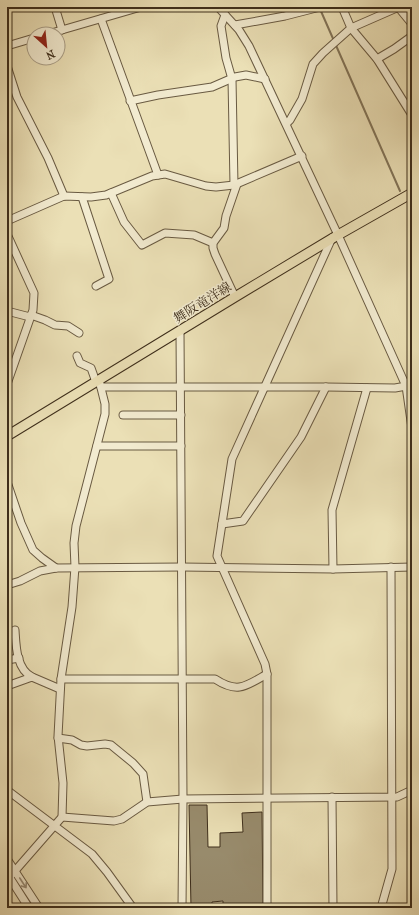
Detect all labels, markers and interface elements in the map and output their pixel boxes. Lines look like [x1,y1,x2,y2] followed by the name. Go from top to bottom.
[26,26,66,66] north arrow
[43,47,57,62] text: N
[171,279,234,326] street label: 舞阪竜洋線
[19,878,27,889] one-way arrow

